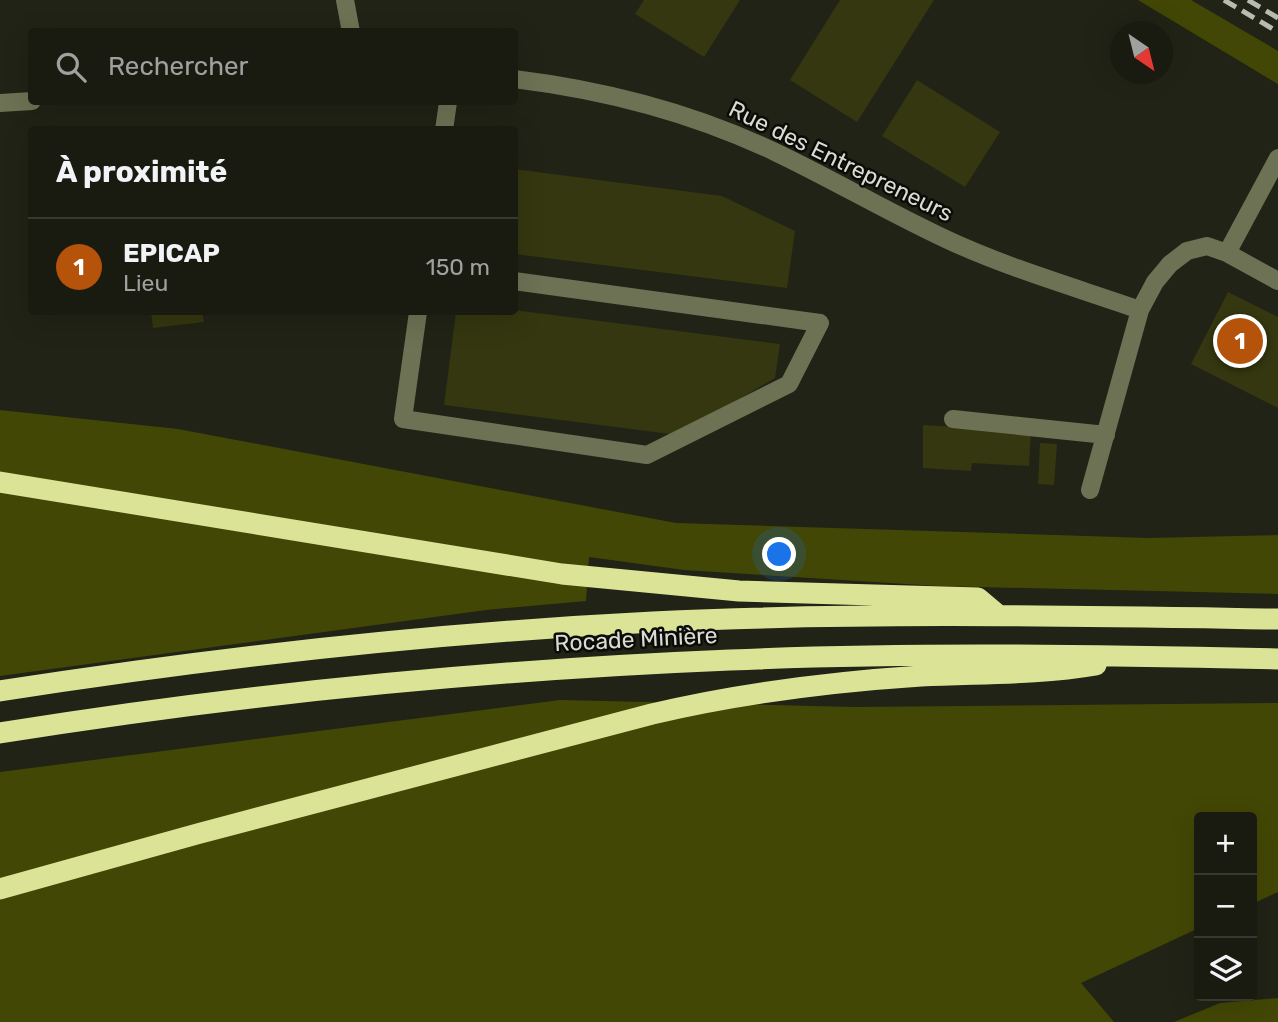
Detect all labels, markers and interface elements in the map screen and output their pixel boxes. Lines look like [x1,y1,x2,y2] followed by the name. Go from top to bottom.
[1110,21,1173,84] north arrow
[28,28,518,105] search box
[52,48,90,86] icon: search
[108,51,248,82] text: Rechercher
[724,95,958,227] street label: Rue des Entrepreneurs
[56,154,227,190] text: À proximité
[123,238,220,269] text: EPICAP
[73,253,85,281] text: 1
[426,253,490,281] text: 150 m
[123,269,168,297] text: Lieu
[1217,315,1263,367] pin: 1
[762,537,796,571] your location
[554,621,718,657] street label: Rocade Minière
[1194,812,1257,1001] map controls
[1194,812,1257,875] button: +
[1194,875,1257,938] button: −
[1194,938,1257,1001] button: layers

